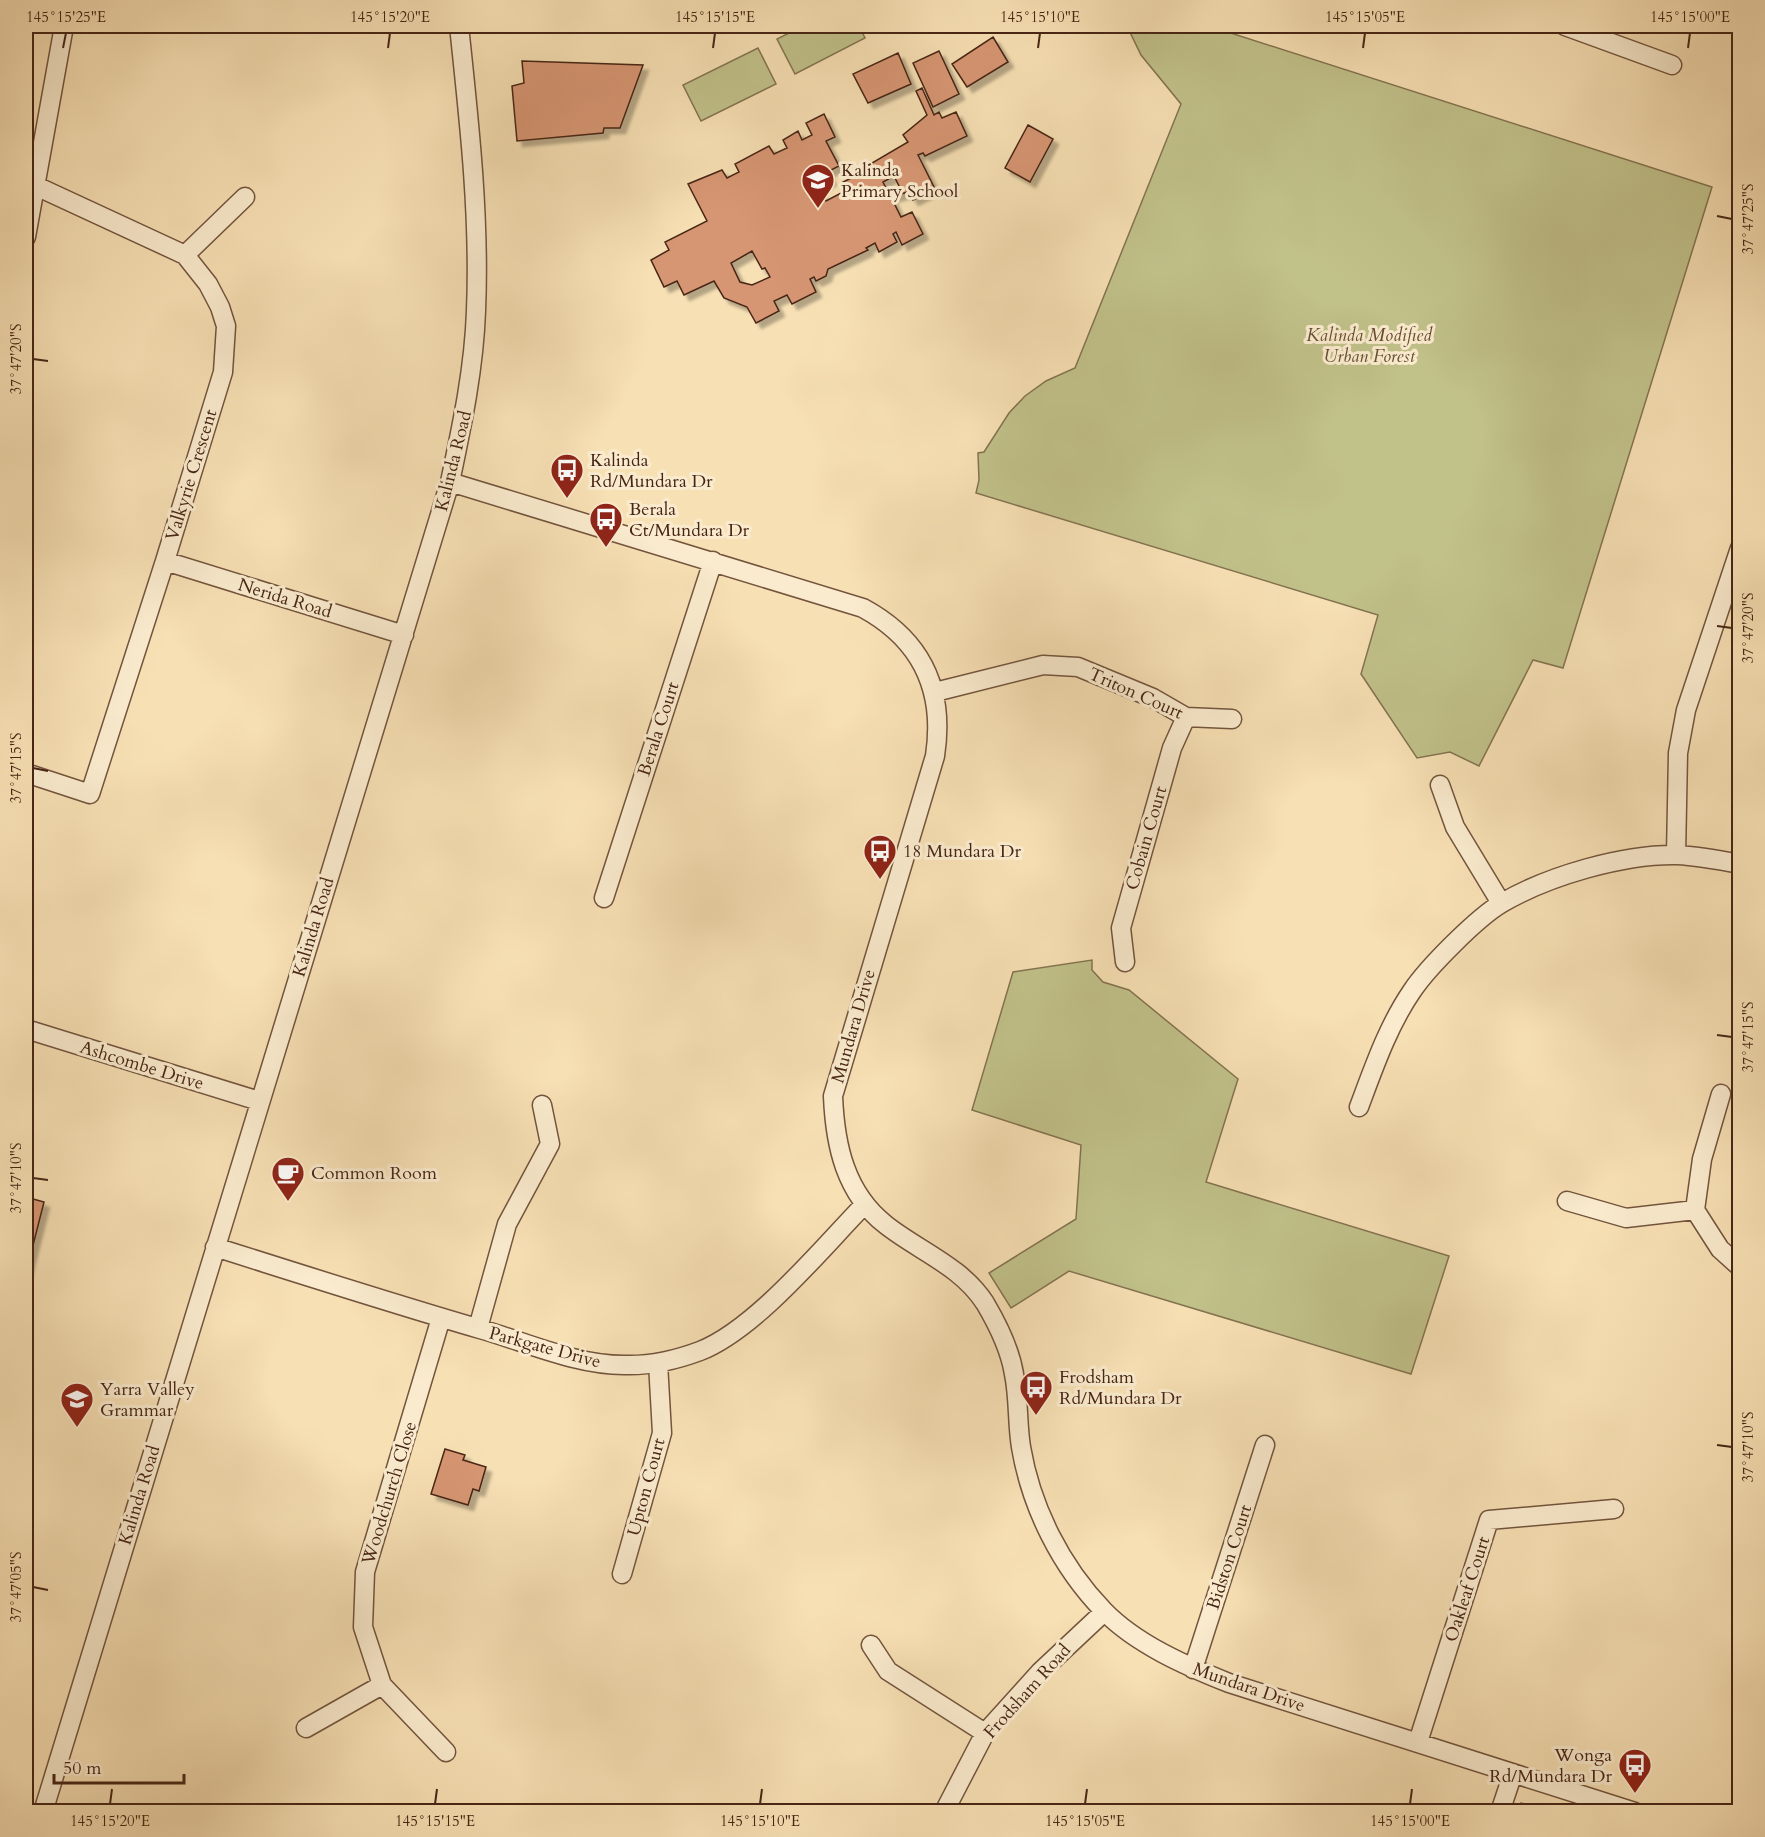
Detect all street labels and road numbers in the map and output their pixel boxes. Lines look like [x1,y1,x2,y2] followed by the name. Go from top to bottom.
[160,406,223,544] street label: Valkyrie Crescent
[429,408,478,514] street label: Kalinda Road
[235,572,335,625] street label: Nerida Road
[1085,662,1187,726] street label: Triton Court
[632,679,686,779] street label: Berala Court
[1120,783,1173,893] street label: Cobain Court
[286,874,341,980] street label: Kalinda Road
[825,966,882,1086] street label: Mundara Drive
[77,1035,207,1096] street label: Ashcombe Drive
[486,1321,604,1374] street label: Parkgate Drive
[356,1418,423,1569] street label: Woodchurch Close
[621,1435,672,1539] street label: Upton Court
[112,1442,167,1548] street label: Kalinda Road
[1201,1501,1258,1613] street label: Bidston Court
[1439,1533,1496,1645] street label: Oakleaf Court
[978,1638,1077,1744] street label: Frodsham Road
[1189,1657,1308,1718] street label: Mundara Drive

